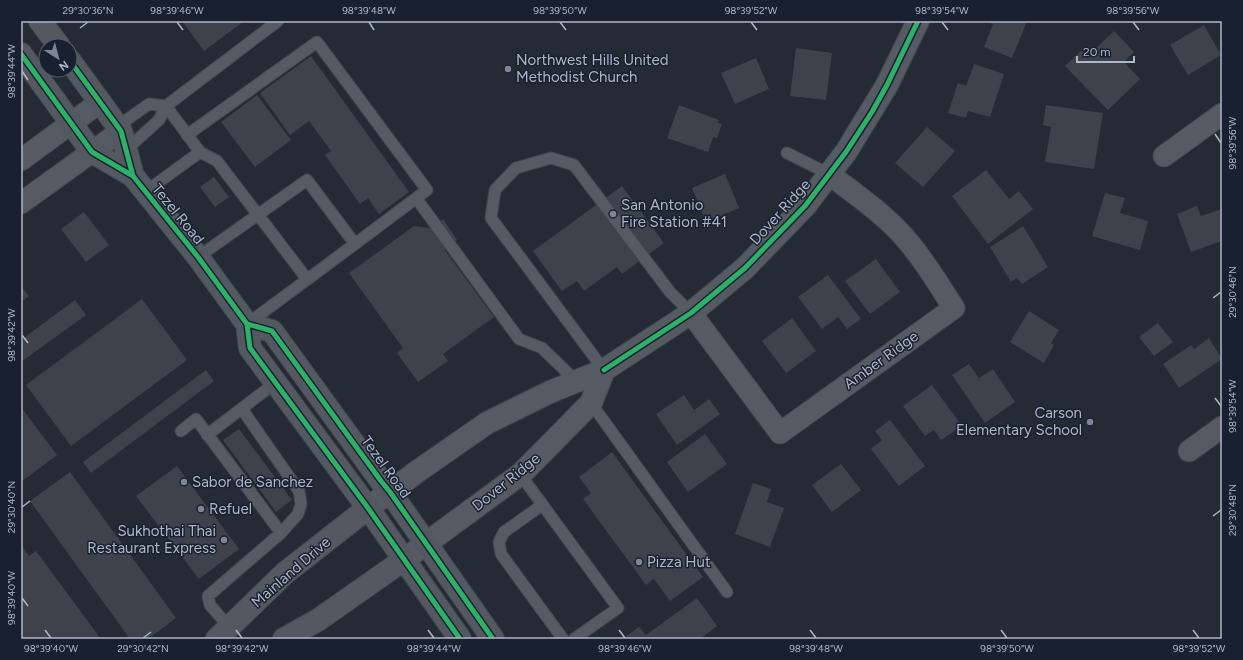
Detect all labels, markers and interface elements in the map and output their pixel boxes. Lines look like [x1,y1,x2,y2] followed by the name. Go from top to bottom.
[63,4,113,17] text: 29°30'36"N
[150,4,204,17] text: 98°39'46"W
[342,4,396,17] text: 98°39'48"W
[533,4,587,17] text: 98°39'50"W
[725,4,778,17] text: 98°39'52"W
[915,4,969,17] text: 98°39'54"W
[1107,4,1160,17] text: 98°39'56"W
[38,38,78,78] north arrow
[1077,38,1134,64] scale bar
[5,44,18,98] text: 98°39'44"W
[1083,45,1111,59] text: 20 m
[516,51,669,86] place label: Northwest Hills United Methodist Church
[56,58,71,73] text: N
[503,64,513,74] marker: Northwest Hills United Methodist Church
[1226,116,1239,169] text: 98°39'56"W
[746,175,814,249] street label: Dover Ridge
[148,180,208,248] street label: Tezel Road
[621,196,727,231] place label: San Antonio Fire Station #41
[608,209,618,219] marker: San Antonio Fire Station #41
[1226,266,1239,318] text: 29°30'46"N
[5,308,18,362] text: 98°39'42"W
[840,327,922,393] street label: Amber Ridge
[1226,379,1239,433] text: 98°39'54"W
[956,404,1082,439] place label: Carson Elementary School
[1085,417,1095,427] marker: Carson Elementary School
[357,432,415,502] street label: Tezel Road
[468,449,544,515] street label: Dover Ridge
[192,473,313,491] place label: Sabor de Sanchez
[179,477,189,487] marker: Sabor de Sanchez
[5,481,18,533] text: 29°30'40"N
[1226,484,1239,536] text: 29°30'48"N
[209,500,252,518] place label: Refuel
[196,504,206,514] marker: Refuel
[87,522,216,557] place label: Sukhothai Thai Restaurant Express
[248,533,334,611] street label: Mainland Drive
[219,535,229,545] marker: Sukhothai Thai Restaurant Express
[647,553,711,571] place label: Pizza Hut
[634,557,644,567] marker: Pizza Hut
[5,571,18,625] text: 98°39'40"W
[24,642,78,655] text: 98°39'40"W
[117,642,169,655] text: 29°30'42"N
[215,642,269,655] text: 98°39'42"W
[407,642,461,655] text: 98°39'44"W
[598,642,652,655] text: 98°39'46"W
[789,642,843,655] text: 98°39'48"W
[980,642,1034,655] text: 98°39'50"W
[1173,642,1226,655] text: 98°39'52"W

